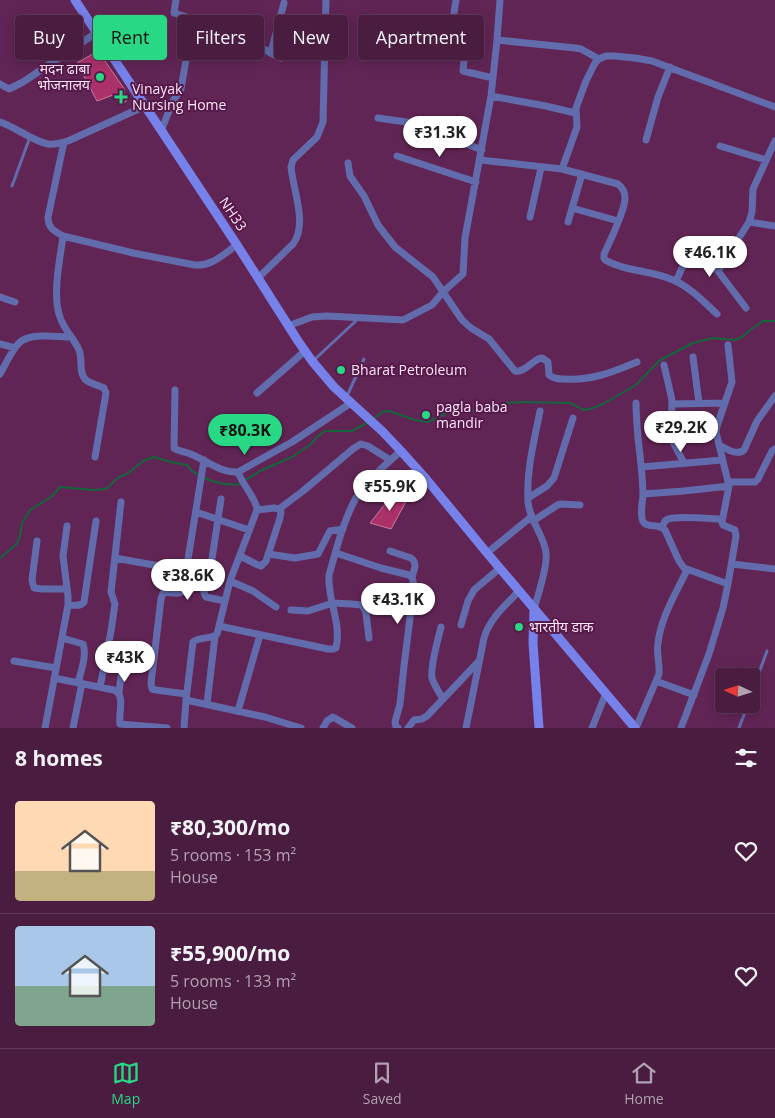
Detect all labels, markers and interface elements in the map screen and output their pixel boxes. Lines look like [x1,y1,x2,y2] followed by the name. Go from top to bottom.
[15,15,83,60] chip: Buy
[93,15,167,60] chip: Rent
[177,15,264,60] chip: Filters
[274,15,348,60] chip: New
[358,15,484,60] chip: Apartment
[37,59,91,94] place label: मदन ढाबा भोजनालय
[94,71,106,83] marker: मदन ढाबा भोजनालय
[132,79,227,114] place label: Vinayak Nursing Home
[114,90,128,104] marker: Vinayak Nursing Home
[399,116,481,158] pin: ₹31.3K
[414,121,466,143] text: ₹31.3K
[215,193,252,234] street label: NH33
[669,236,751,278] pin: ₹46.1K
[684,241,736,263] text: ₹46.1K
[351,360,467,379] place label: Bharat Petroleum
[335,364,347,376] marker: Bharat Petroleum
[436,397,508,432] place label: pagla baba mandir
[420,409,432,421] marker: pagla baba mandir
[640,410,722,453] pin: ₹29.2K
[204,414,286,456] pin: ₹80.3K
[655,416,707,438] text: ₹29.2K
[219,419,271,441] text: ₹80.3K
[349,470,431,512] pin: ₹55.9K
[364,475,416,497] text: ₹55.9K
[147,558,229,601] pin: ₹38.6K
[162,564,214,586] text: ₹38.6K
[357,582,439,625] pin: ₹43.1K
[372,588,424,610] text: ₹43.1K
[529,617,594,636] place label: भारतीय डाक
[513,621,525,633] marker: भारतीय डाक
[95,640,155,683] pin: ₹43K
[106,646,144,668] text: ₹43K
[715,668,760,712] north arrow
[715,668,760,713] map controls
[15,744,103,772] text: 8 homes
[732,744,760,772] icon: filters
[170,813,290,841] text: ₹80,300/mo
[55,821,115,881] icon: home
[732,837,760,865] icon: heart
[170,844,296,866] text: 5 rooms · 153 m²
[170,866,218,888] text: House
[170,939,290,967] text: ₹55,900/mo
[55,946,115,1006] icon: home
[732,962,760,990] icon: heart
[170,970,296,992] text: 5 rooms · 133 m²
[170,992,218,1014] text: House
[111,1059,140,1108] tab: Map
[363,1059,402,1108] tab: Saved
[624,1059,664,1108] tab: Home

